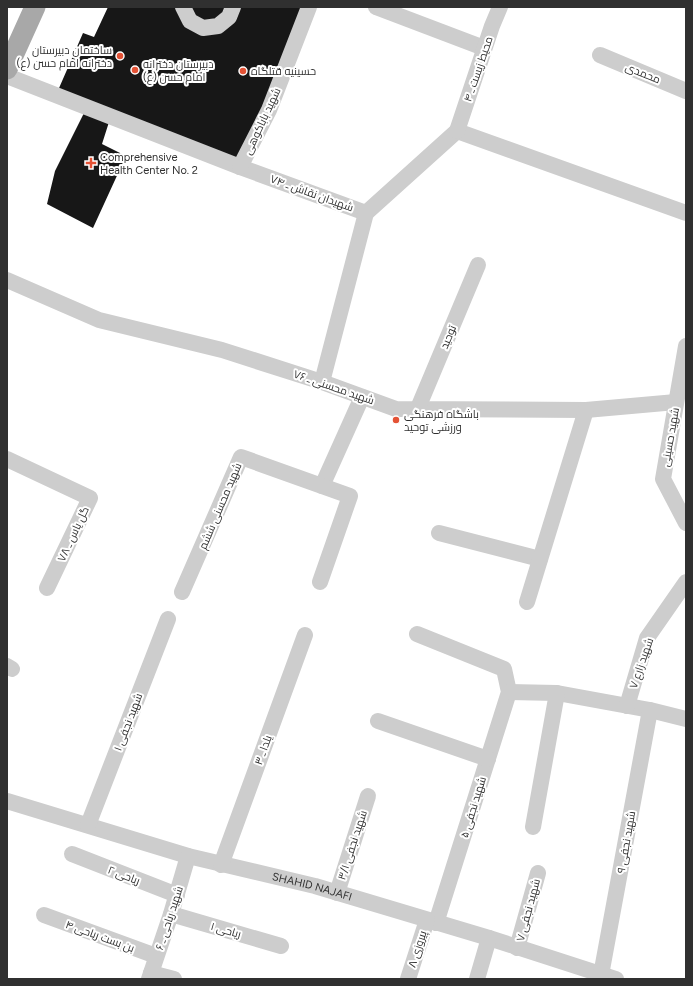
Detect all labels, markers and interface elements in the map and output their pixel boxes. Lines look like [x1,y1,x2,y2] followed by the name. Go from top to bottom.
[461,35,496,104] street label: محیط زیست ـ ۴
[17,44,112,71] place label: ساختمان دبیرستان دخترانه امام حسن (ع)
[115,51,125,61] marker: ساختمان دبیرستان دخترانه امام حسن (ع)
[143,58,214,85] place label: دبیرستان دخترانه امام حسن (ع)
[623,61,662,86] street label: محمدی
[130,65,140,75] marker: دبیرستان دخترانه امام حسن (ع)
[251,65,316,78] place label: حسینیه قتلگاه
[238,66,248,76] marker: حسینیه قتلگاه
[241,86,284,157] street label: شهید باباکوهی
[100,151,198,177] place label: Comprehensive Health Center No. 2
[85,157,97,169] marker: Comprehensive Health Center No. 2
[269,172,355,215] street label: شهیدان نقاش ـ ۷۴
[438,323,459,351] street label: توحید
[292,368,376,407] street label: شهید محسنی ـ ۷۶
[659,406,682,468] street label: شهید حسینی
[404,408,479,434] place label: باشگاه فرهنگی ورزشی توحید
[391,415,401,425] marker: باشگاه فرهنگی ورزشی توحید
[196,461,246,552] street label: شهید محسنی ششم
[55,505,92,564] street label: گل یاس ـ ۷۸
[627,636,657,690] street label: شهید زارع ۷
[112,692,145,753] street label: شهید نجفی ۱
[252,733,275,767] street label: یلدا ـ ۳
[458,775,489,839] street label: شهید نجفی ۵
[335,809,370,882] street label: شهید نجفی ۳/۱
[615,810,638,874] street label: شهید نجفی ۹
[106,863,142,888] street label: ریاحی ۲
[271,870,353,904] street label: SHAHID NAJAFI
[514,877,543,943] street label: شهید نجفی ۷
[153,885,186,952] street label: شهید ریاحی ـ ۶
[64,918,136,955] street label: بن بست ریاحی ۴
[209,920,243,941] street label: ریاحی ۱
[405,929,430,969] street label: پیروزی ۸

